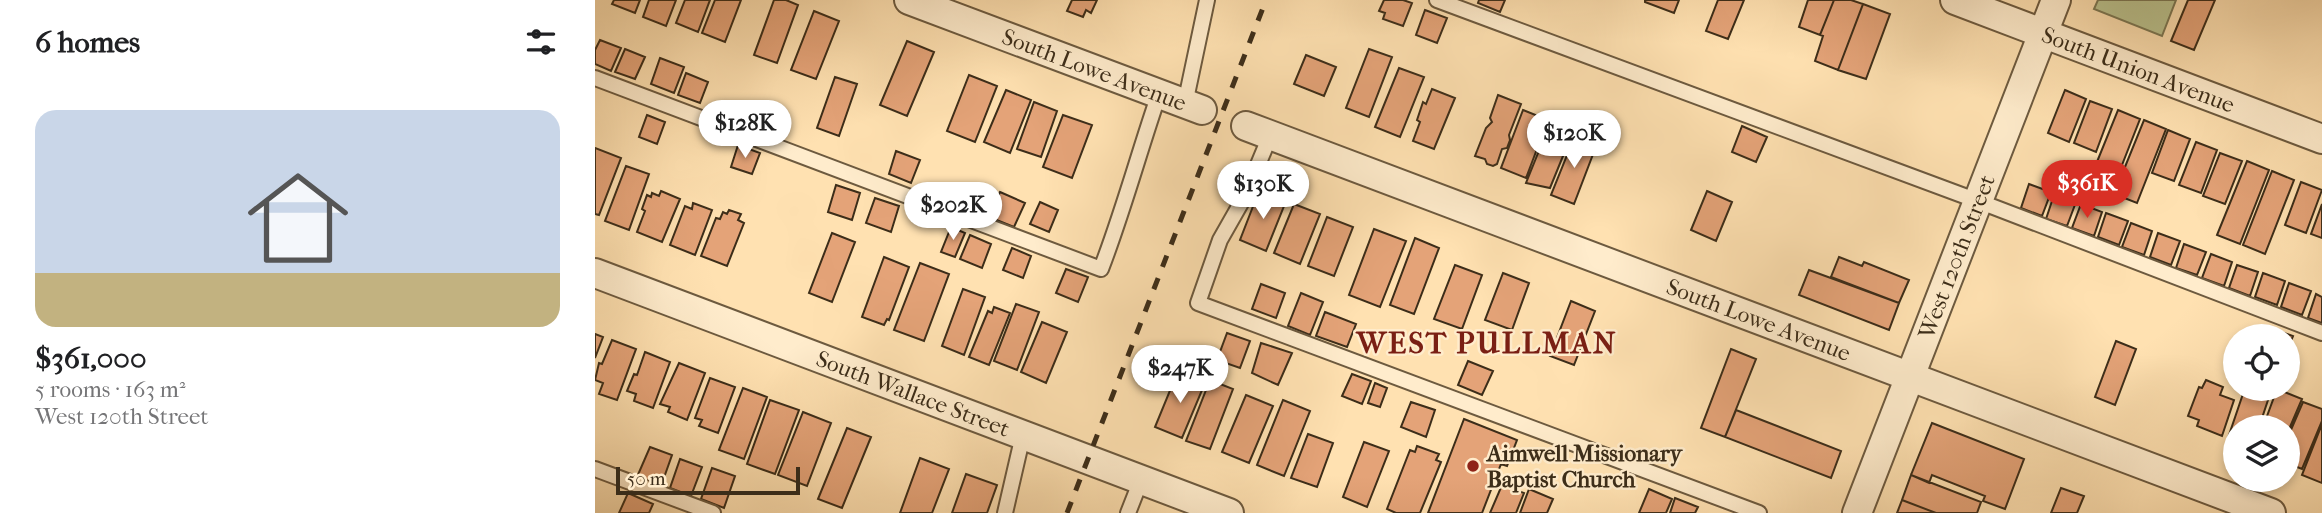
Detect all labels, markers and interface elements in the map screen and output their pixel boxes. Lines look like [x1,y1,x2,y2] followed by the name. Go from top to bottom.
[2038,21,2239,118] street label: South Union Avenue
[522,23,560,61] icon: filters
[998,23,1190,116] street label: South Lowe Avenue
[35,25,140,60] text: 6 homes
[696,100,794,160] pin: $128K
[715,109,775,136] text: $128K
[1525,110,1623,170] pin: $120K
[1543,119,1605,146] text: $120K
[235,155,361,281] icon: home
[2038,160,2136,220] pin: $361K
[1214,162,1312,221] pin: $130K
[2057,169,2117,196] text: $361K
[1233,170,1293,197] text: $130K
[1912,171,2000,343] street label: West 120th Street
[904,182,1002,242] pin: $202K
[920,191,986,218] text: $202K
[1663,273,1855,367] street label: South Lowe Avenue
[2223,324,2300,492] map controls
[2223,324,2300,401] button: locate
[1354,326,1618,361] district label: WEST PULLMAN
[35,341,146,376] text: $361,000
[813,345,1013,442] street label: South Wallace Street
[1131,346,1229,405] pin: $247K
[1147,354,1213,381] text: $247K
[35,376,185,403] text: 5 rooms · 163 m²
[35,403,209,430] text: West 120th Street
[2223,415,2300,492] button: layers
[1485,440,1684,493] place label: Aimwell Missionary Baptist Church
[1465,458,1481,474] marker: Aimwell Missionary Baptist Church
[616,464,800,496] scale bar
[627,468,666,490] text: 50 m

